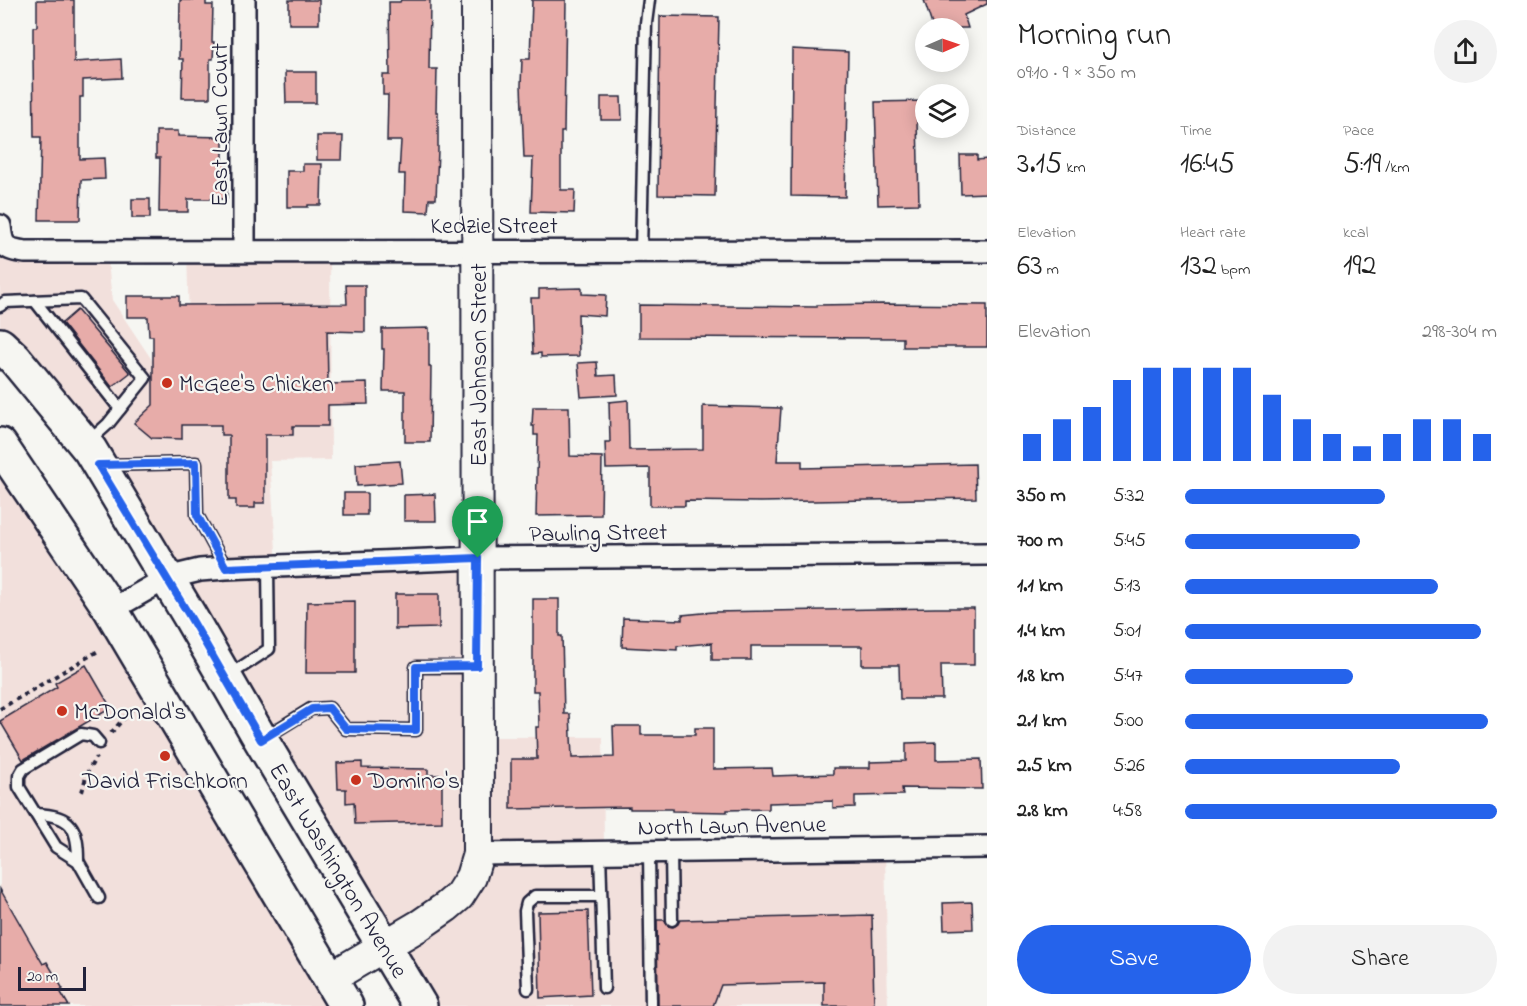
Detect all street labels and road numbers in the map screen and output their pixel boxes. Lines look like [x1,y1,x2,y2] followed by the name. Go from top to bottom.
[204,43,239,207] street label: East Lawn Court
[430,210,558,245] street label: Kedzie Street
[463,263,498,467] street label: East Johnson Street
[529,516,667,553] street label: Pawling Street
[258,757,415,986] street label: East Washington Avenue
[637,808,827,847] street label: North Lawn Avenue

